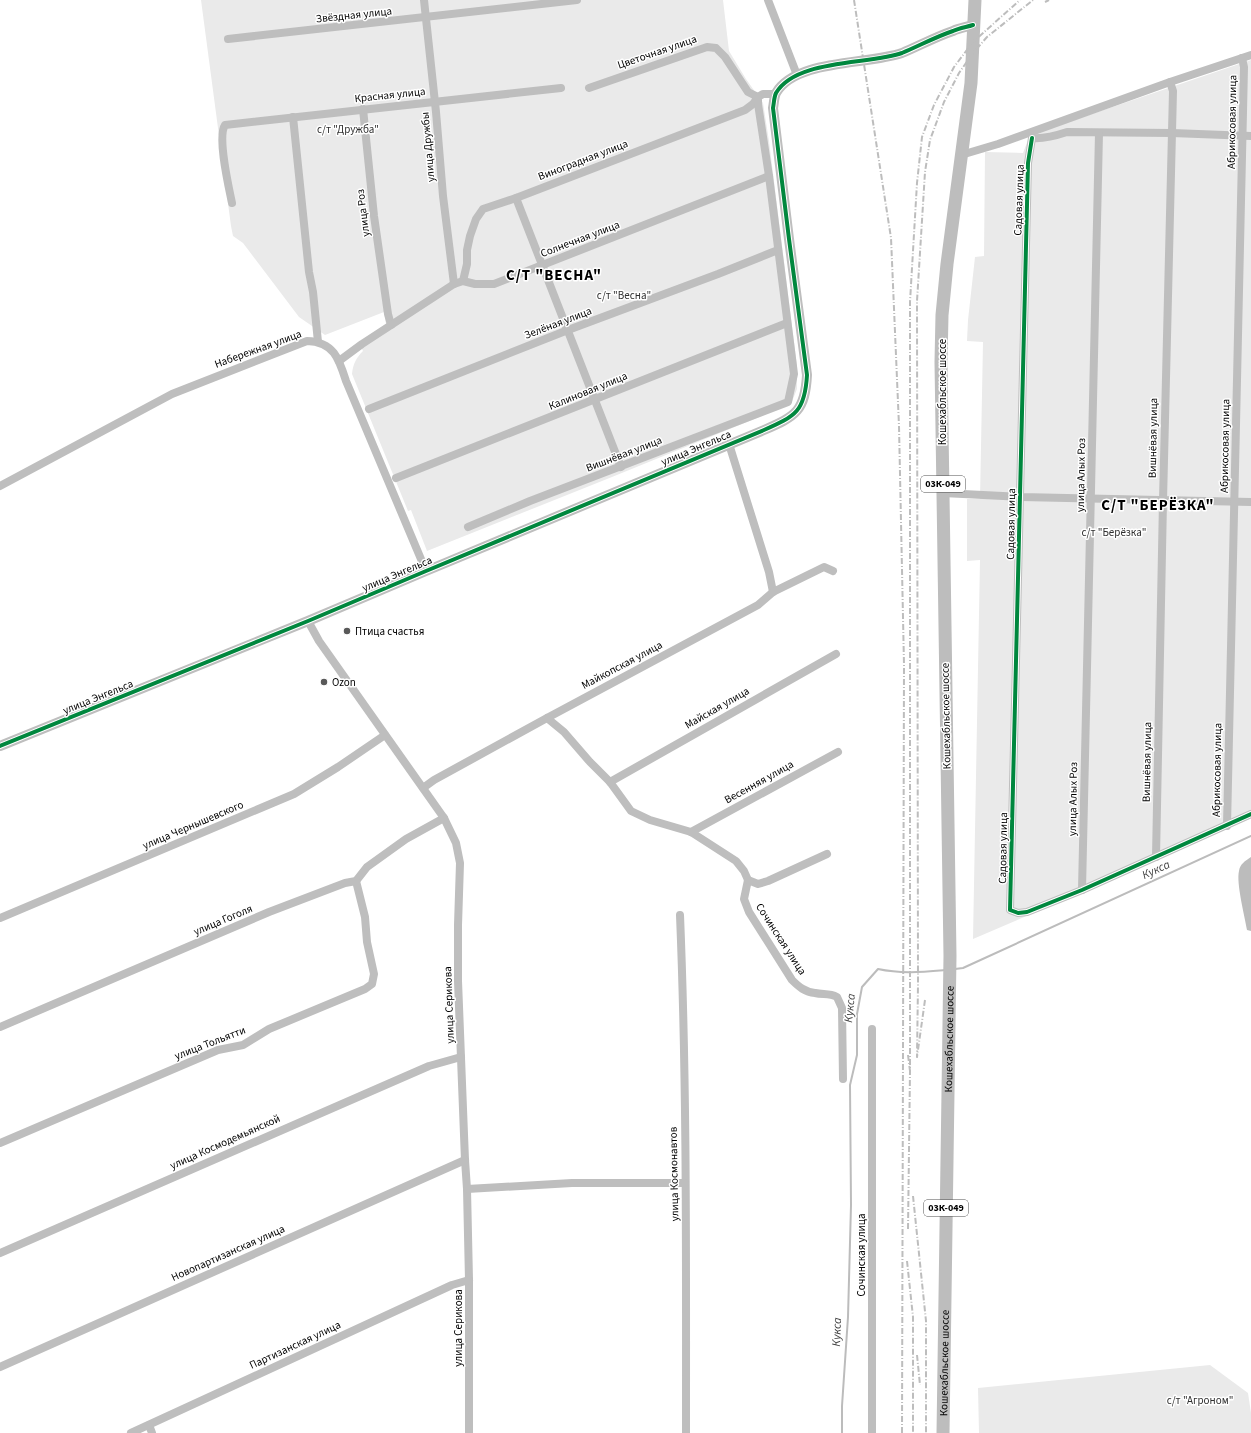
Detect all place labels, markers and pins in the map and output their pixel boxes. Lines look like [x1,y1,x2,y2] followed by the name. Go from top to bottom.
[355,624,424,639] place label: Птица счастья
[342,626,352,636] marker: Птица счастья
[332,675,356,690] place label: Ozon
[319,677,329,687] marker: Ozon

